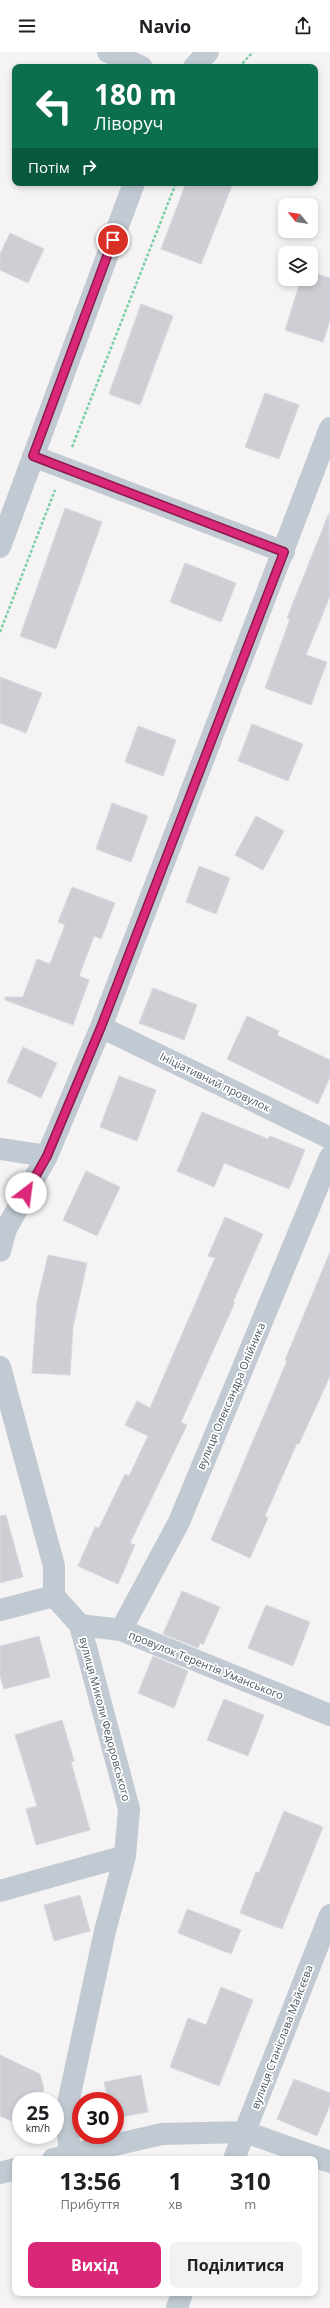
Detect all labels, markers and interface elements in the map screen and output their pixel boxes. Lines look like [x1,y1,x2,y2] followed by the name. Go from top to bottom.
[139,14,191,38] text: Navio
[16,15,38,37] icon: menu
[292,15,314,37] icon: share
[94,75,177,113] text: 180 m
[28,80,80,132] icon: left
[94,111,163,135] text: Ліворуч
[78,156,100,178] icon: right
[28,157,70,177] text: Потім
[278,198,318,238] north arrow
[278,198,318,286] map controls
[96,223,130,257] pin
[102,229,124,251] icon: arrive
[278,246,318,286] button: layers
[157,1048,273,1115] street label: Ініціативний провулок
[5,1172,47,1214] position arrow
[193,1320,268,1472] street label: вулиця Олександра Олійника
[127,1627,286,1703] street label: провулок Терентія Уманського
[76,1635,135,1803] street label: вулиця Миколи Федоровського
[247,1963,316,2111] street label: вулиця Станіслава Майсєєва
[72,2092,124,2144] speed limit sign: 30
[27,2099,49,2126] text: 25
[26,2121,50,2135] text: km/h
[59,2164,121,2197] text: 13:56
[168,2164,182,2197] text: 1
[230,2164,271,2197] text: 310
[60,2195,120,2213] text: Прибуття
[168,2195,182,2213] text: хв
[244,2195,256,2213] text: m
[28,2242,161,2288] button: Вихід
[169,2242,302,2288] button: Поділитися

